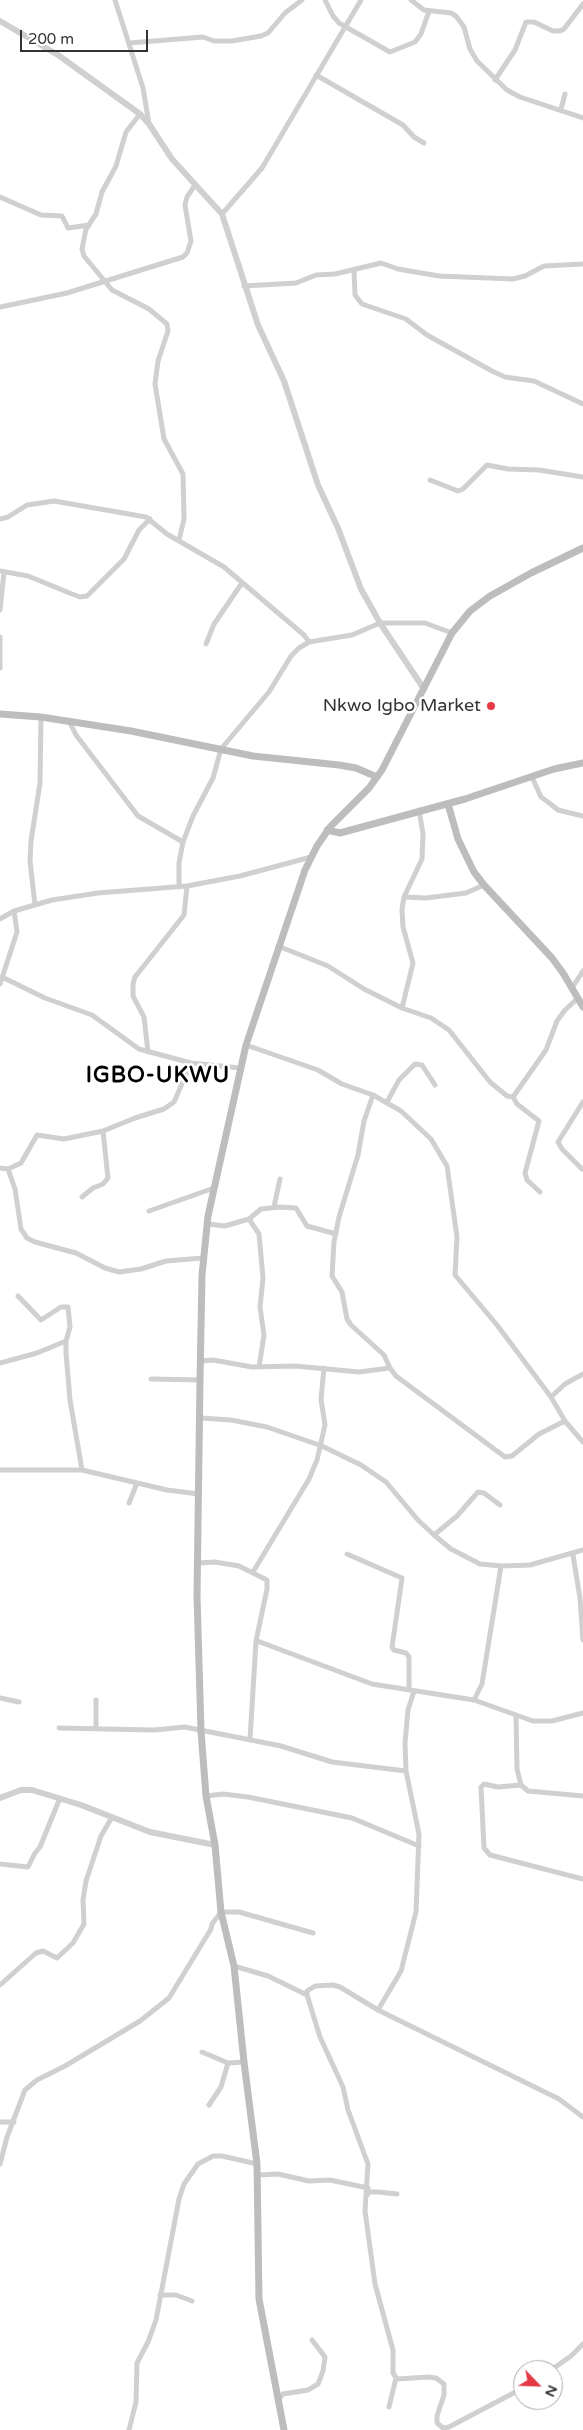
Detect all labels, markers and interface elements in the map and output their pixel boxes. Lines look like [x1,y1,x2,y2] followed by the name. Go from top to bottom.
[22,20,150,52] scale bar
[28,30,74,48] text: 200 m
[323,695,481,717] place label: Nkwo Igbo Market
[485,700,497,712] marker: Nkwo Igbo Market
[85,1063,231,1089] district label: IGBO-UKWU
[513,2360,563,2410] north arrow
[541,2382,561,2399] text: N

